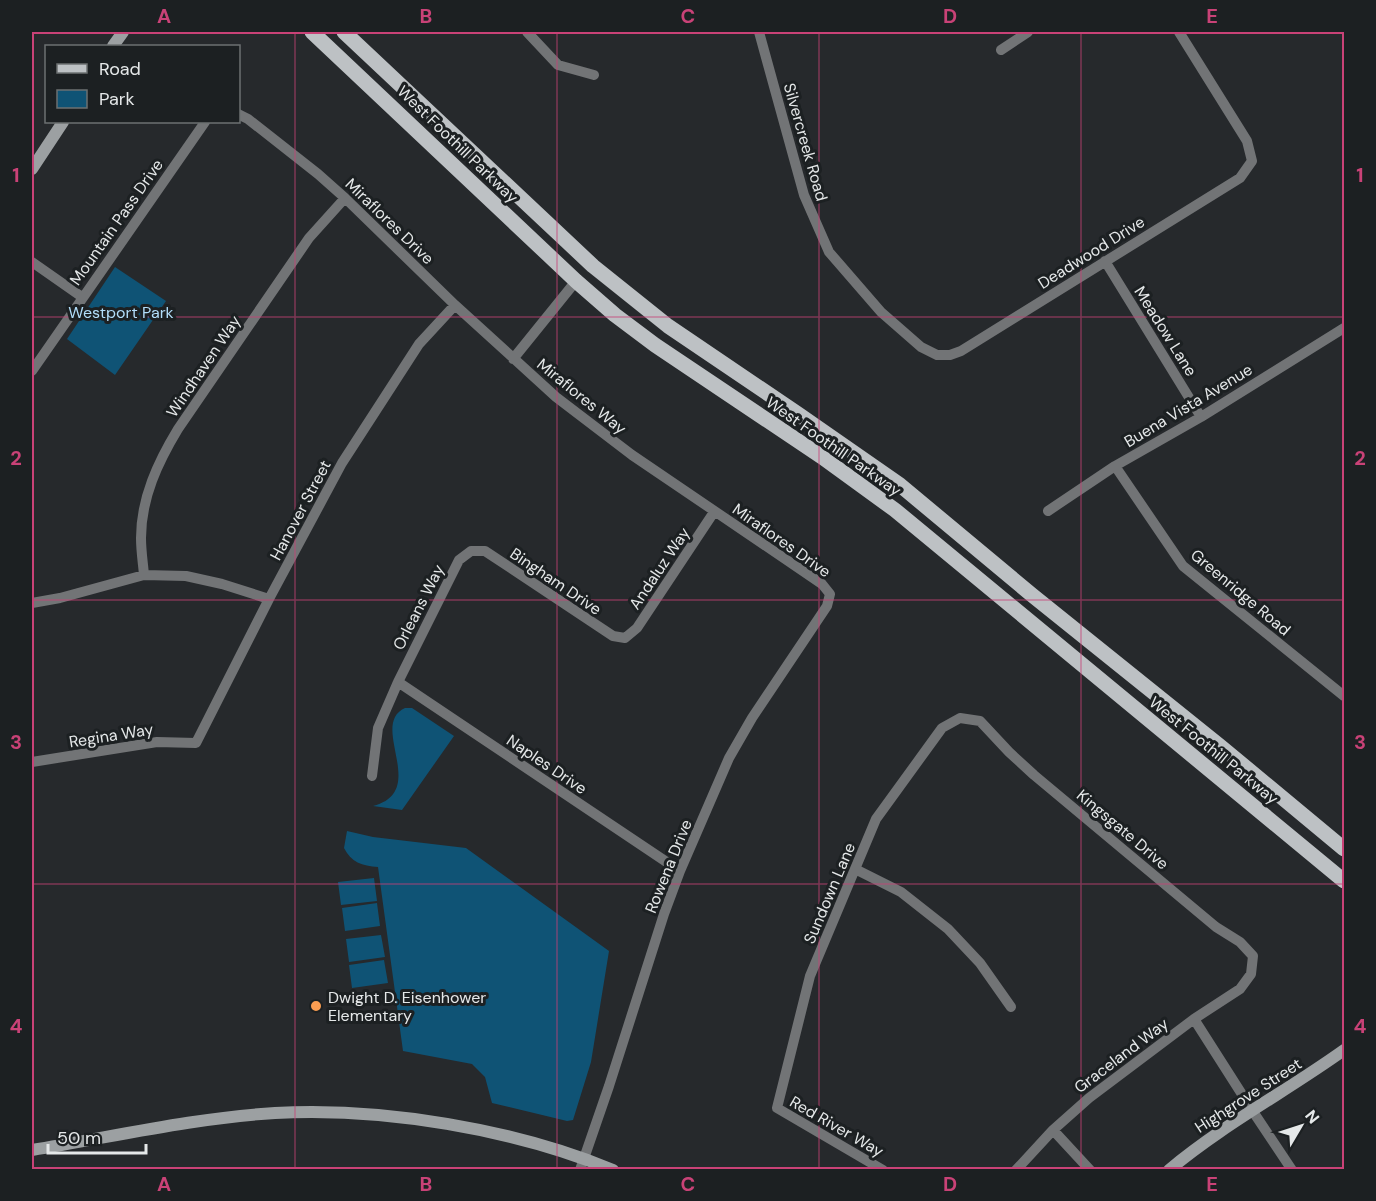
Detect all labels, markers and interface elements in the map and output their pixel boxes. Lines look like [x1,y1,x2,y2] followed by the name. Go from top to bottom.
[157,3,171,29] text: A
[420,3,432,29] text: B
[681,3,695,29] text: C
[943,3,957,29] text: D
[1206,3,1218,29] text: E
[45,45,240,123] legend
[99,57,141,81] text: Road
[393,81,523,208] street label: West Foothill Parkway
[779,81,832,204] street label: Silvercreek Road
[99,87,135,111] text: Park
[65,155,168,289] street label: Mountain Pass Drive
[12,162,20,188] text: 1
[1356,162,1364,188] text: 1
[341,174,438,269] street label: Miraflores Drive
[1034,211,1149,294] street label: Deadwood Drive
[1130,282,1202,380] street label: Meadow Lane
[68,302,174,323] park label: Westport Park
[161,311,245,421] street label: Windhaven Way
[533,354,631,439] street label: Miraflores Way
[1120,359,1256,452] street label: Buena Vista Avenue
[762,392,906,501] street label: West Foothill Parkway
[10,445,22,471] text: 2
[1354,445,1366,471] text: 2
[265,457,336,564] street label: Hanover Street
[728,499,835,582] street label: Miraflores Drive
[624,523,695,614] street label: Andaluz Way
[506,543,605,620] street label: Bingham Drive
[1186,544,1295,640] street label: Greenridge Road
[388,561,449,654] street label: Orleans Way
[1145,692,1283,809] street label: West Foothill Parkway
[67,718,155,753] street label: Regina Way
[10,729,22,755] text: 3
[1354,729,1366,755] text: 3
[502,730,591,799] street label: Naples Drive
[1072,785,1173,874] street label: Kingsgate Drive
[640,816,697,916] street label: Rowena Drive
[799,839,860,947] street label: Sundown Lane
[328,987,486,1026] place label: Dwight D. Eisenhower Elementary
[309,999,323,1013] marker: Dwight D. Eisenhower Elementary
[10,1013,23,1039] text: 4
[1070,1013,1173,1098] street label: Graceland Way
[1354,1013,1367,1039] text: 4
[1191,1053,1306,1138] street label: Highgrove Street
[786,1091,888,1162] street label: Red River Way
[1271,1096,1331,1156] north arrow
[1300,1106,1324,1128] text: N
[48,1117,146,1155] scale bar
[57,1126,101,1150] text: 50 m
[157,1171,171,1197] text: A
[420,1171,432,1197] text: B
[681,1171,695,1197] text: C
[943,1171,957,1197] text: D
[1206,1171,1218,1197] text: E

